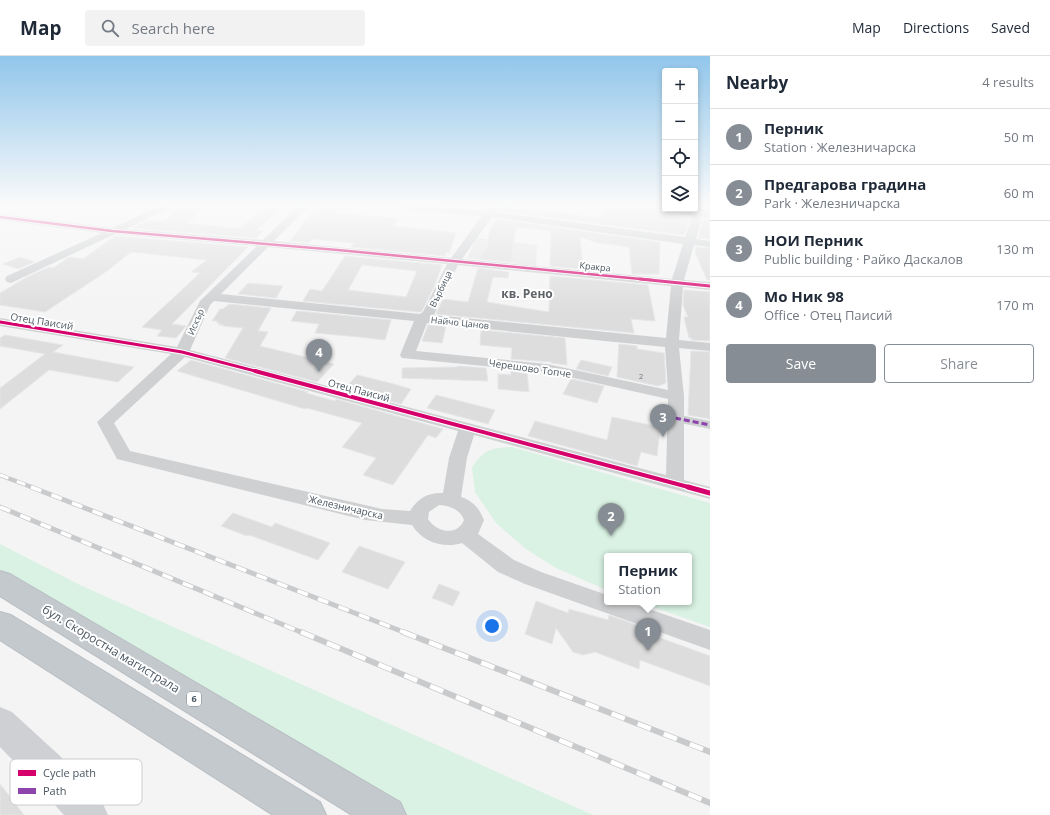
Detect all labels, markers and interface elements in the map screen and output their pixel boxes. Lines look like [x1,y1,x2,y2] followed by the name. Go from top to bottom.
[85,10,365,46] search box
[20,15,61,41] text: Map
[99,17,121,39] icon: search
[131,18,215,38] text: Search here
[852,18,881,37] text: Map
[903,18,969,37] text: Directions
[991,18,1030,37] text: Saved
[662,68,698,212] map controls
[662,68,698,104] button: +
[726,71,788,94] text: Nearby
[982,73,1034,91] text: 4 results
[662,104,698,140] button: −
[764,118,824,138] text: Перник
[735,128,743,146] text: 1
[1004,128,1034,146] text: 50 m
[764,138,916,156] text: Station · Железничарска
[662,140,698,176] button: locate
[764,174,926,194] text: Предгарова градина
[662,176,698,212] button: layers
[735,184,743,202] text: 2
[1004,184,1034,202] text: 60 m
[764,194,900,212] text: Park · Железничарска
[764,230,863,250] text: НОИ Перник
[735,240,743,258] text: 3
[996,240,1034,258] text: 130 m
[764,250,963,268] text: Public building · Райко Даскалов
[579,258,611,275] street label: Кракра
[426,268,455,309] street label: Върбица
[501,285,553,302] district label: кв. Рено
[764,286,844,306] text: Мо Ник 98
[735,296,743,314] text: 4
[996,296,1034,314] text: 170 m
[764,306,893,324] text: Office · Отец Паисий
[184,307,207,337] street label: Искър
[9,309,75,333] street label: Отец Паисий
[430,313,490,332] street label: Найчо Цанов
[306,339,332,372] pin: 4
[726,344,876,383] button: Save
[884,344,1034,383] button: Share
[488,355,572,381] street label: Черешово Топче
[639,370,644,381] house number: 2
[326,375,392,405] street label: Отец Паисий
[650,404,676,437] pin: 3
[307,492,385,522] street label: Железничарска
[598,503,624,536] pin: 2
[604,553,692,605] popup
[618,560,678,580] text: Перник
[618,580,661,598] text: Station
[39,601,183,696] street label: бул. Скоростна магистрала
[482,616,502,636] your location
[635,618,661,651] pin: 1
[187,692,201,706] road number: 6
[10,759,142,805] legend
[43,765,96,780] text: Cycle path
[43,783,66,798] text: Path

